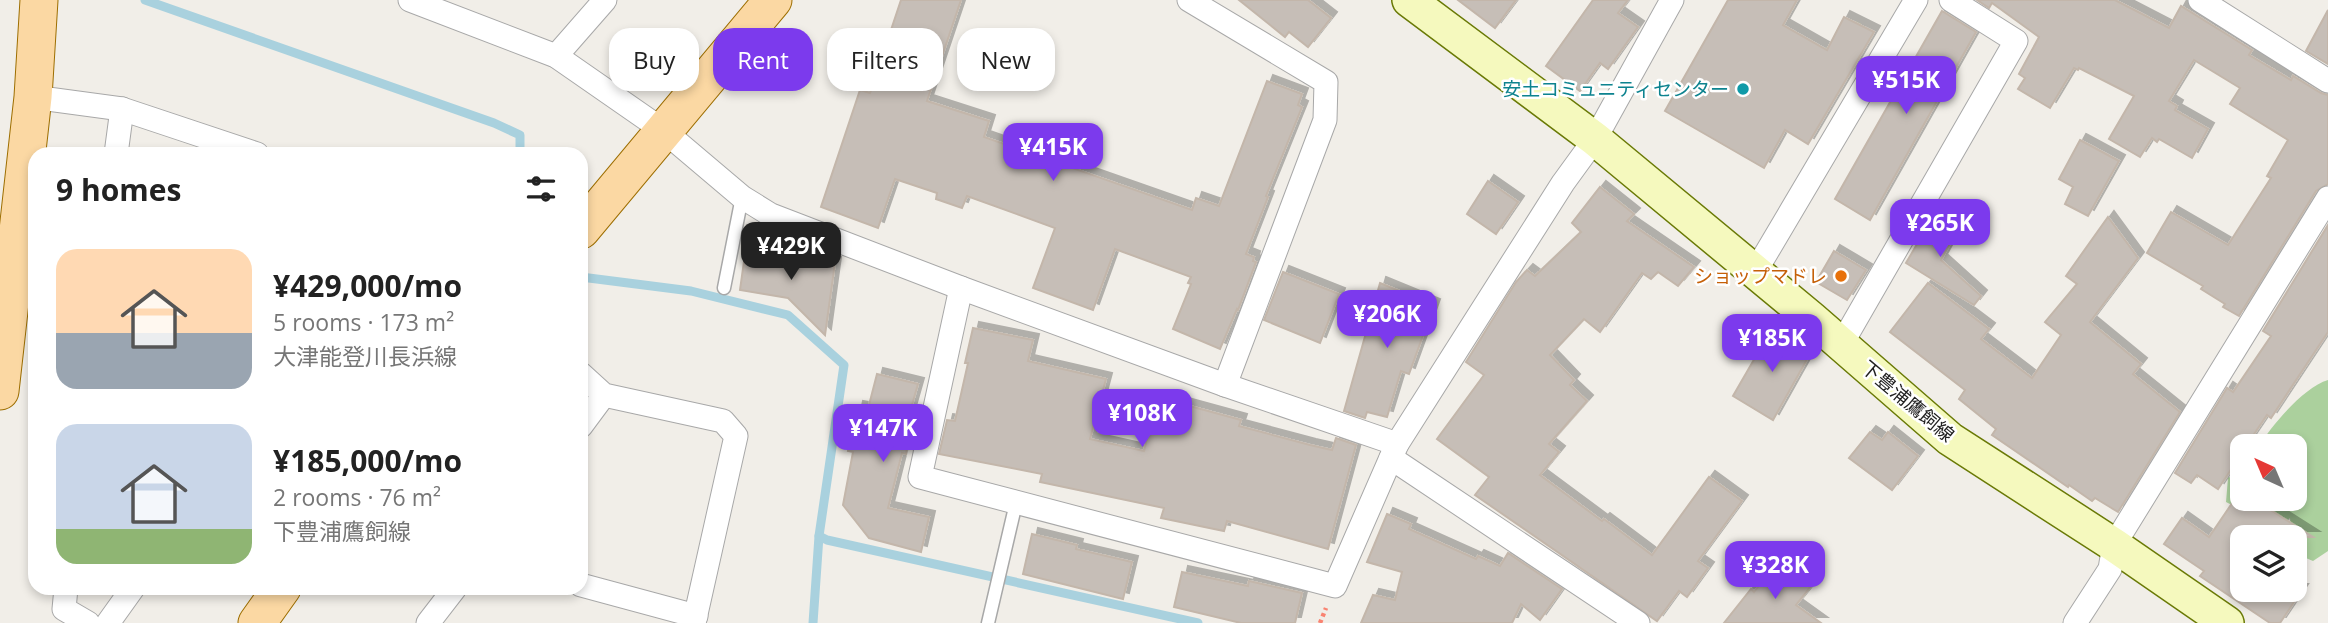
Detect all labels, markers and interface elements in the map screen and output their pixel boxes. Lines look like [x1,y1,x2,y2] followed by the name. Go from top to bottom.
[609,28,699,91] chip: Buy
[713,28,813,91] chip: Rent
[827,28,943,91] chip: Filters
[957,28,1055,91] chip: New
[1857,57,1955,116] pin: ¥515K
[1872,63,1940,95] text: ¥515K
[1502,76,1729,102] place label: 安土コミュニティセンター
[1735,81,1751,97] marker: 安土コミュニティセンター
[1004,124,1102,183] pin: ¥415K
[1019,130,1087,162] text: ¥415K
[56,169,181,210] text: 9 homes
[522,170,560,208] icon: filters
[1891,200,1989,259] pin: ¥265K
[1906,206,1974,238] text: ¥265K
[742,222,840,282] pin: ¥429K
[757,229,825,261] text: ¥429K
[1694,263,1827,289] place label: ショップマドレ
[273,265,462,306] text: ¥429,000/mo
[1833,268,1849,284] marker: ショップマドレ
[112,277,196,361] icon: home
[1338,290,1436,350] pin: ¥206K
[1353,297,1421,329] text: ¥206K
[273,306,454,338] text: 5 rooms · 173 m²
[1723,314,1821,374] pin: ¥185K
[1738,321,1806,353] text: ¥185K
[273,340,457,372] text: 大津能登川長浜線
[1856,354,1960,448] street label: 下豊浦鷹飼線
[1093,390,1191,449] pin: ¥108K
[1108,396,1176,428] text: ¥108K
[834,405,932,464] pin: ¥147K
[849,411,917,443] text: ¥147K
[2230,434,2306,511] north arrow
[2230,434,2307,602] map controls
[273,440,462,481] text: ¥185,000/mo
[112,452,196,536] icon: home
[273,481,441,513] text: 2 rooms · 76 m²
[273,515,411,547] text: 下豊浦鷹飼線
[2230,525,2307,602] button: layers
[1726,542,1824,601] pin: ¥328K
[1741,548,1809,580] text: ¥328K

